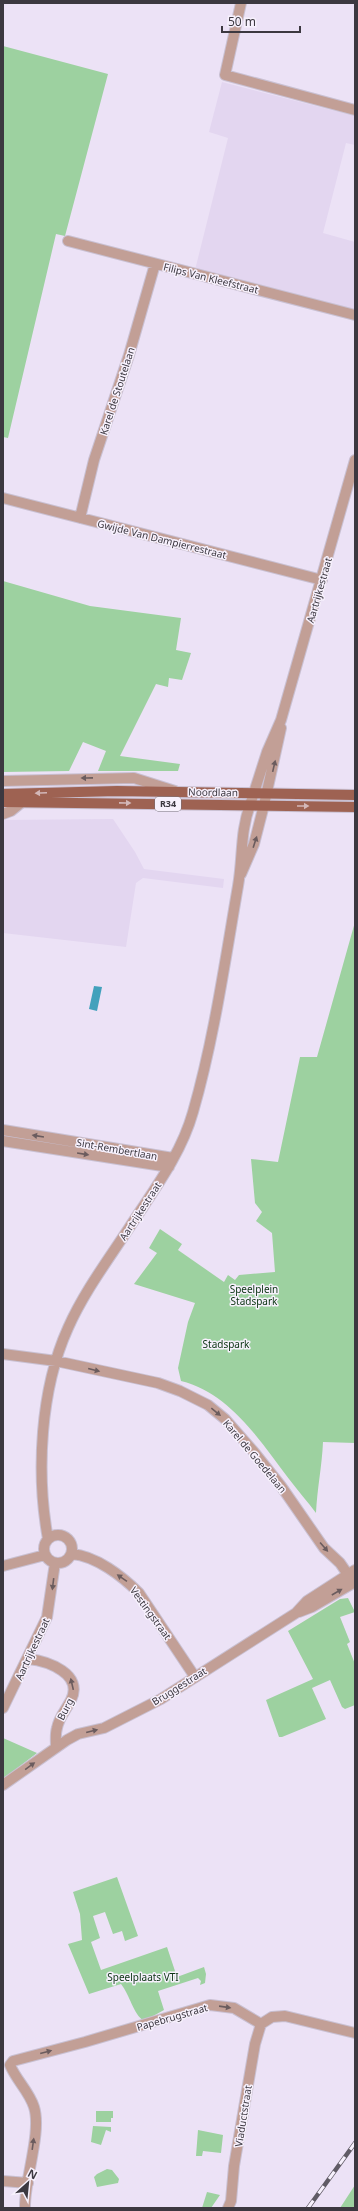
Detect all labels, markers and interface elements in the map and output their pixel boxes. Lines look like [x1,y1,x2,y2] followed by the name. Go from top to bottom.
[222,8,300,34] scale bar
[228,13,256,30] text: 50 m
[162,259,260,297] street label: Filips Van Kleefstraat
[96,345,138,437] street label: Karel de Stoutelaan
[96,516,228,562] street label: Gwijde Van Dampierrestraat
[303,555,335,624] street label: Aartrijkestraat
[271,760,277,772] one-way arrow
[80,775,93,781] one-way arrow
[188,785,238,799] street label: Noordlaan
[34,790,47,796] one-way arrow
[155,797,181,811] road number: R34
[119,800,132,806] one-way arrow
[297,803,310,809] one-way arrow
[252,835,258,847] one-way arrow
[32,1133,44,1139] one-way arrow
[75,1135,159,1163] street label: Sint-Rembertlaan
[77,1151,89,1157] one-way arrow
[116,1179,164,1243] street label: Aartrijkestraat
[230,1282,278,1308] park label: Speelplein Stadspark
[203,1337,250,1351] park label: Stadspark
[88,1367,100,1373] one-way arrow
[210,1407,221,1416] one-way arrow
[220,1416,290,1496] street label: Karel de Goedelaan
[319,1542,329,1552] one-way arrow
[117,1575,128,1582] one-way arrow
[50,1578,56,1590] one-way arrow
[127,1584,175,1642] street label: Vestingstraat
[331,1589,343,1596] one-way arrow
[11,1615,53,1682] street label: Aartrijkestraat
[149,1663,209,1708] street label: Bruggestraat
[68,1678,74,1690] one-way arrow
[54,1696,76,1722] street label: Burg
[85,1727,98,1733] one-way arrow
[24,1762,35,1770] one-way arrow
[107,1970,179,1984] park label: Speelplaats VTI
[135,2000,209,2034] street label: Papebrugstraat
[219,2004,231,2010] one-way arrow
[40,2049,52,2055] one-way arrow
[231,2084,255,2148] street label: Viaductstraat
[30,2138,36,2150] one-way arrow
[8,2163,48,2203] north arrow
[25,2165,40,2182] text: N

